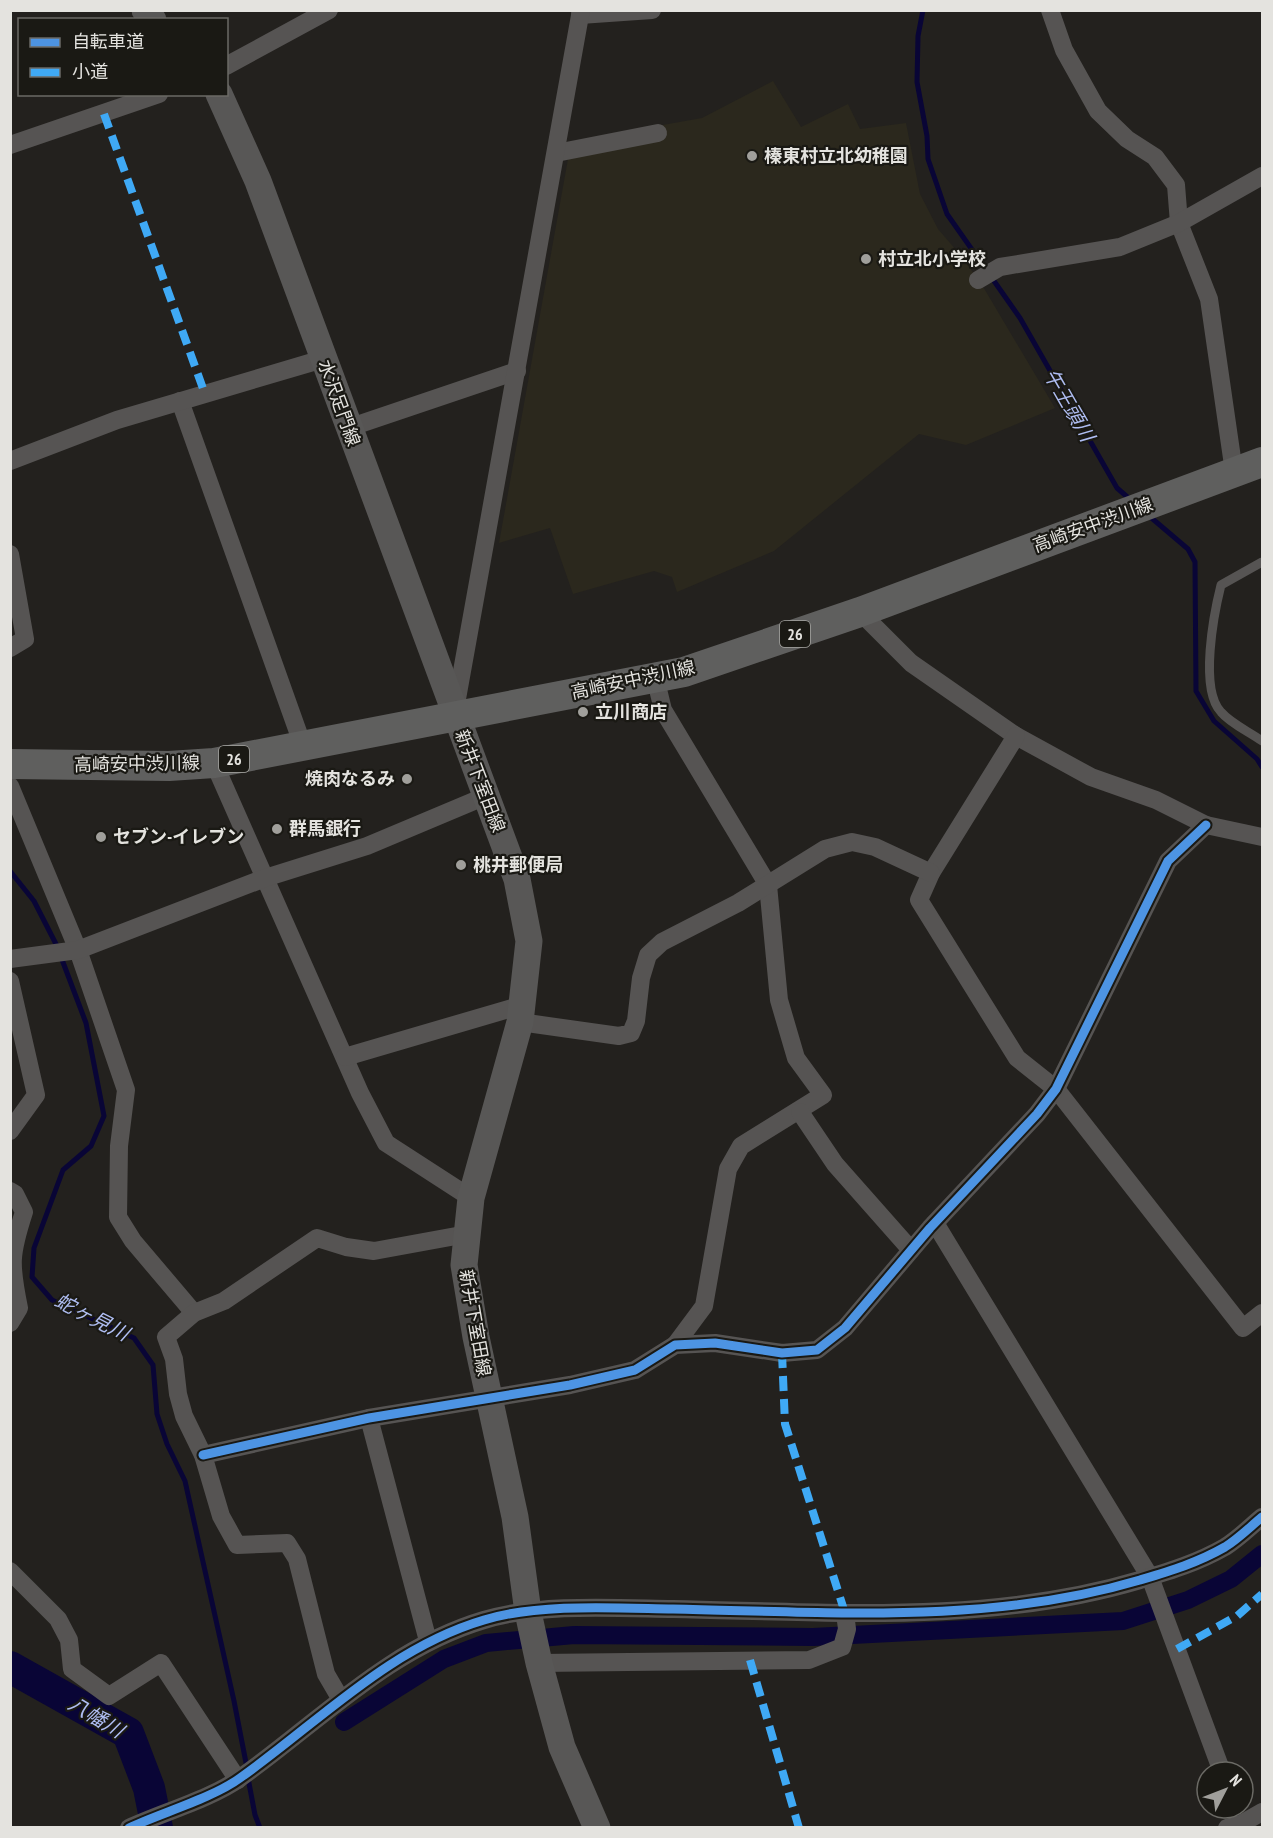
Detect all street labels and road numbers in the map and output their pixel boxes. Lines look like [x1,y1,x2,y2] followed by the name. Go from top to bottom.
[313,357,366,449] street label: 水沢足門線
[1030,492,1156,557] street label: 高崎安中渋川線
[780,621,810,647] road number: 26
[569,655,697,704] street label: 高崎安中渋川線
[450,726,511,835] street label: 新井下室田線
[219,746,249,772] road number: 26
[74,751,200,776] street label: 高崎安中渋川線
[455,1268,496,1378] street label: 新井下室田線

